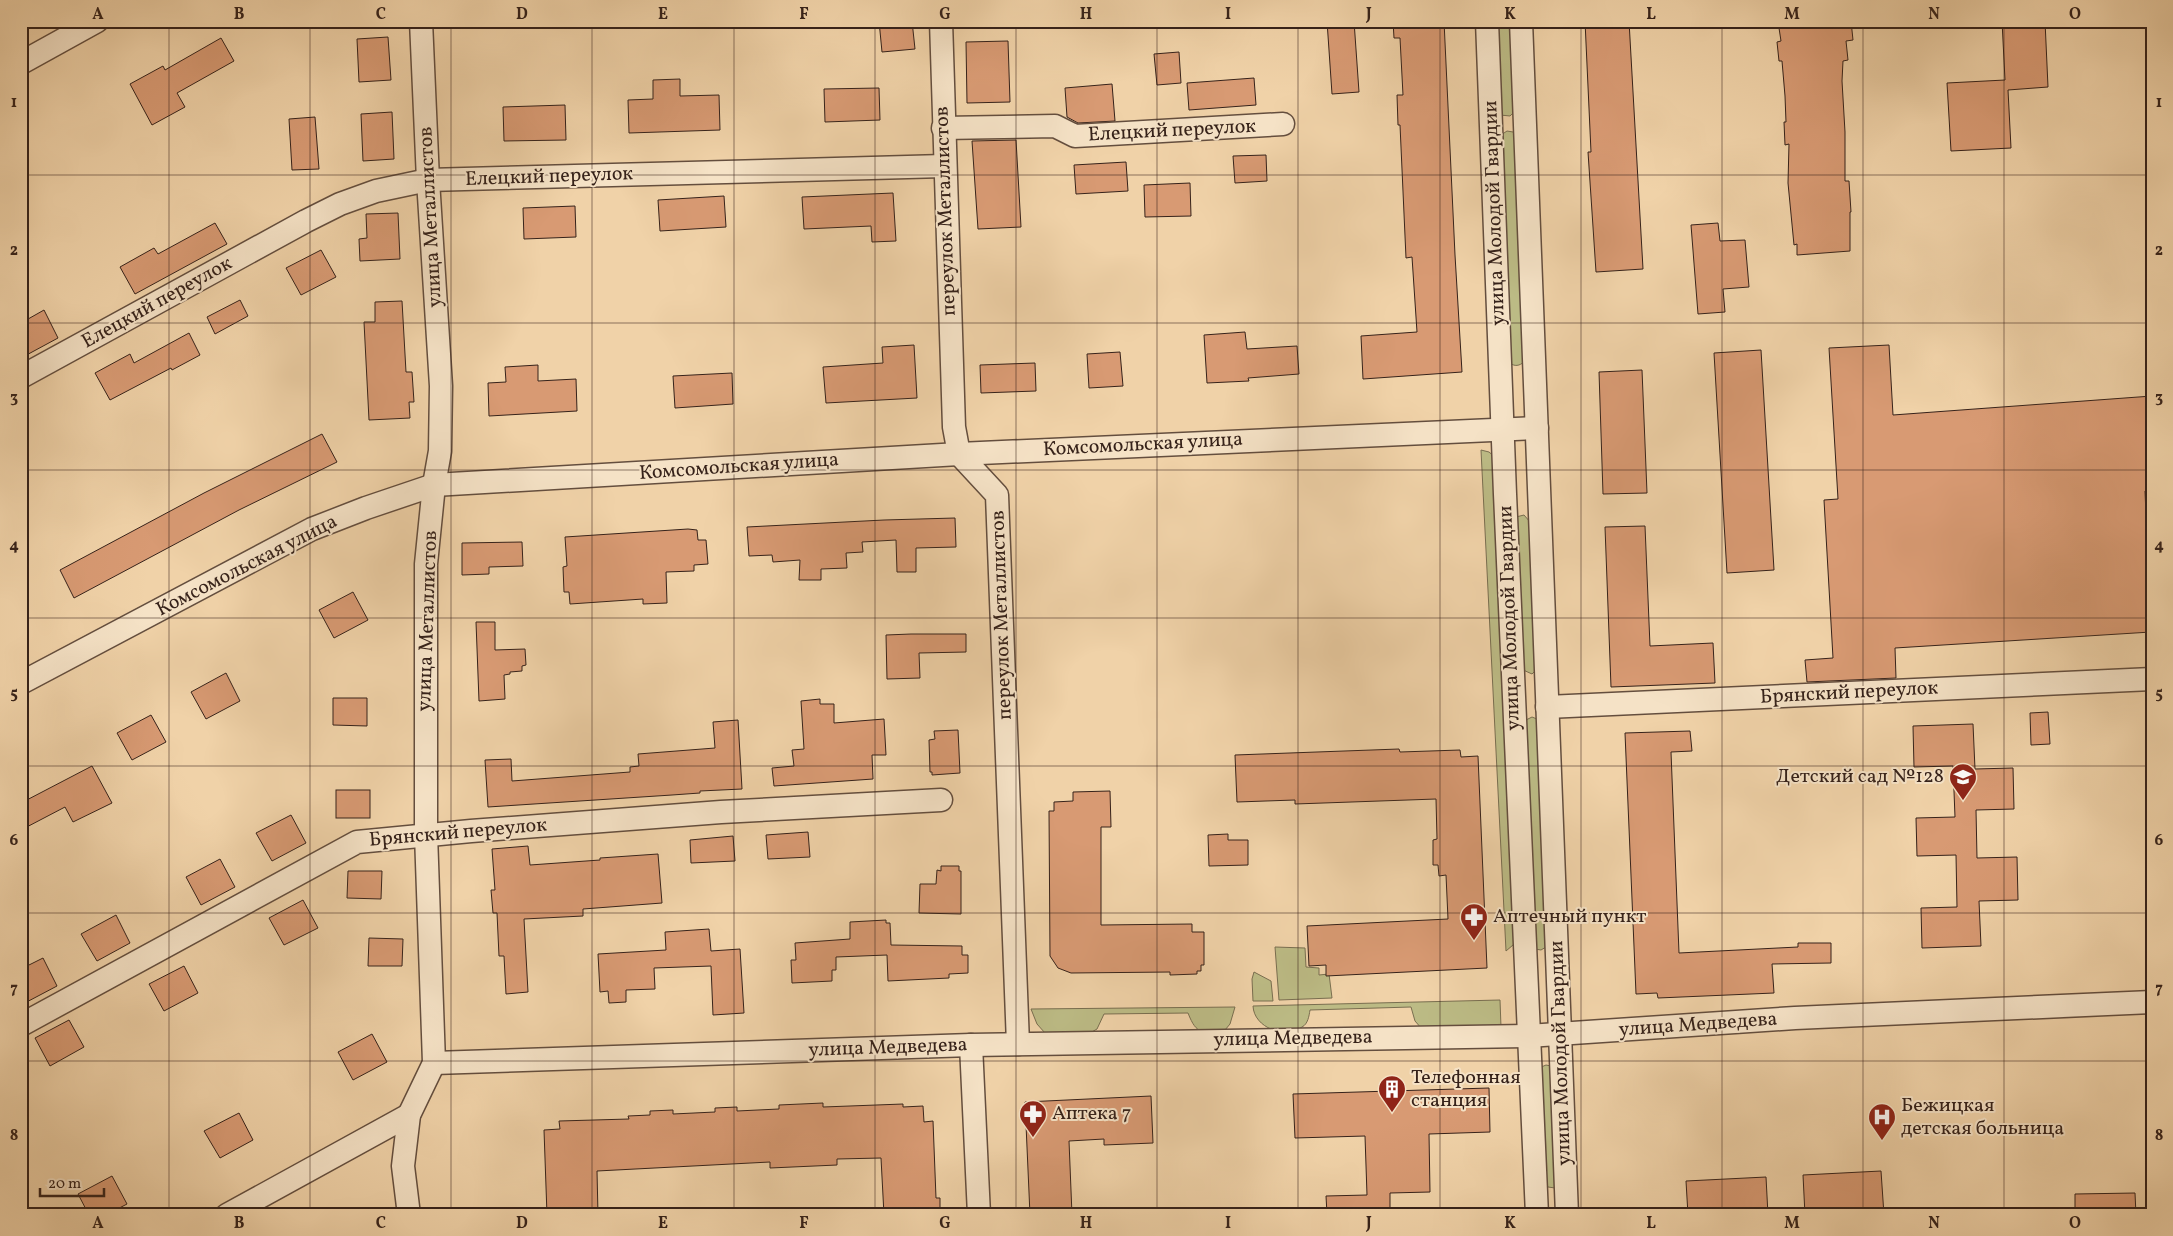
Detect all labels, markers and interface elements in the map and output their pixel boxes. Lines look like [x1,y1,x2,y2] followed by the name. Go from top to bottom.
[92,4,104,26] text: A
[234,4,245,26] text: B
[376,4,386,26] text: C
[516,4,528,26] text: D
[658,4,668,26] text: E
[799,4,809,26] text: F
[939,4,951,26] text: G
[1080,4,1092,26] text: H
[1225,4,1231,26] text: I
[1365,4,1372,26] text: J
[1504,4,1516,26] text: K
[1646,4,1656,26] text: L
[1784,4,1800,26] text: M
[1928,4,1940,26] text: N
[2069,4,2081,26] text: O
[11,92,17,114] text: 1
[2156,92,2162,114] text: 1
[1477,100,1513,326] street label: улица Молодой Гвардии
[928,106,964,316] street label: переулок Металлистов
[1087,113,1257,149] street label: Елецкий переулок
[412,126,450,308] street label: улица Металлистов
[464,160,634,194] street label: Елецкий переулок
[10,240,18,262] text: 2
[2155,240,2163,262] text: 2
[77,250,238,356] street label: Елецкий переулок
[10,387,18,409] text: 3
[2155,387,2163,409] text: 3
[1042,426,1244,464] street label: Комсомольская улица
[638,446,840,488] street label: Комсомольская улица
[1492,505,1528,731] street label: улица Молодой Гвардии
[151,508,343,624] street label: Комсомольская улица
[984,510,1020,720] street label: переулок Металлистов
[411,530,445,712] street label: улица Металлистов
[9,535,19,557] text: 4
[2154,535,2164,557] text: 4
[1759,674,1939,712] street label: Брянский переулок
[10,683,18,705] text: 5
[2155,683,2163,705] text: 5
[1948,762,1978,801] school or university icon: Детский сад №128
[1776,763,1944,791] place label: Детский сад №128
[368,811,548,855] street label: Брянский переулок
[10,830,19,852] text: 6
[2155,830,2164,852] text: 6
[1459,902,1489,941] pharmacy icon: Аптечный пункт
[1493,903,1646,931] place label: Аптечный пункт
[1543,940,1579,1166] street label: улица Молодой Гвардии
[10,978,18,1000] text: 7
[2155,978,2163,1000] text: 7
[1618,1005,1778,1045] street label: улица Медведева
[1213,1024,1373,1054] street label: улица Медведева
[808,1031,968,1065] street label: улица Медведева
[1411,1064,1521,1115] place label: Телефонная станция
[1377,1074,1407,1113] building icon: Телефонная станция
[1901,1092,2064,1143] place label: Бежицкая детская больница
[1018,1099,1048,1138] pharmacy icon: Аптека 7
[1052,1100,1131,1128] place label: Аптека 7
[1867,1102,1897,1141] hospital icon: Бежицкая детская больница
[10,1125,18,1147] text: 8
[2155,1125,2163,1147] text: 8
[40,1166,104,1198] scale bar
[48,1174,81,1195] text: 20 m
[92,1213,104,1235] text: A
[234,1213,245,1235] text: B
[376,1213,386,1235] text: C
[516,1213,528,1235] text: D
[658,1213,668,1235] text: E
[799,1213,809,1235] text: F
[939,1213,951,1235] text: G
[1080,1213,1092,1235] text: H
[1225,1213,1231,1235] text: I
[1365,1213,1372,1235] text: J
[1504,1213,1516,1235] text: K
[1646,1213,1656,1235] text: L
[1784,1213,1800,1235] text: M
[1928,1213,1940,1235] text: N
[2069,1213,2081,1235] text: O

